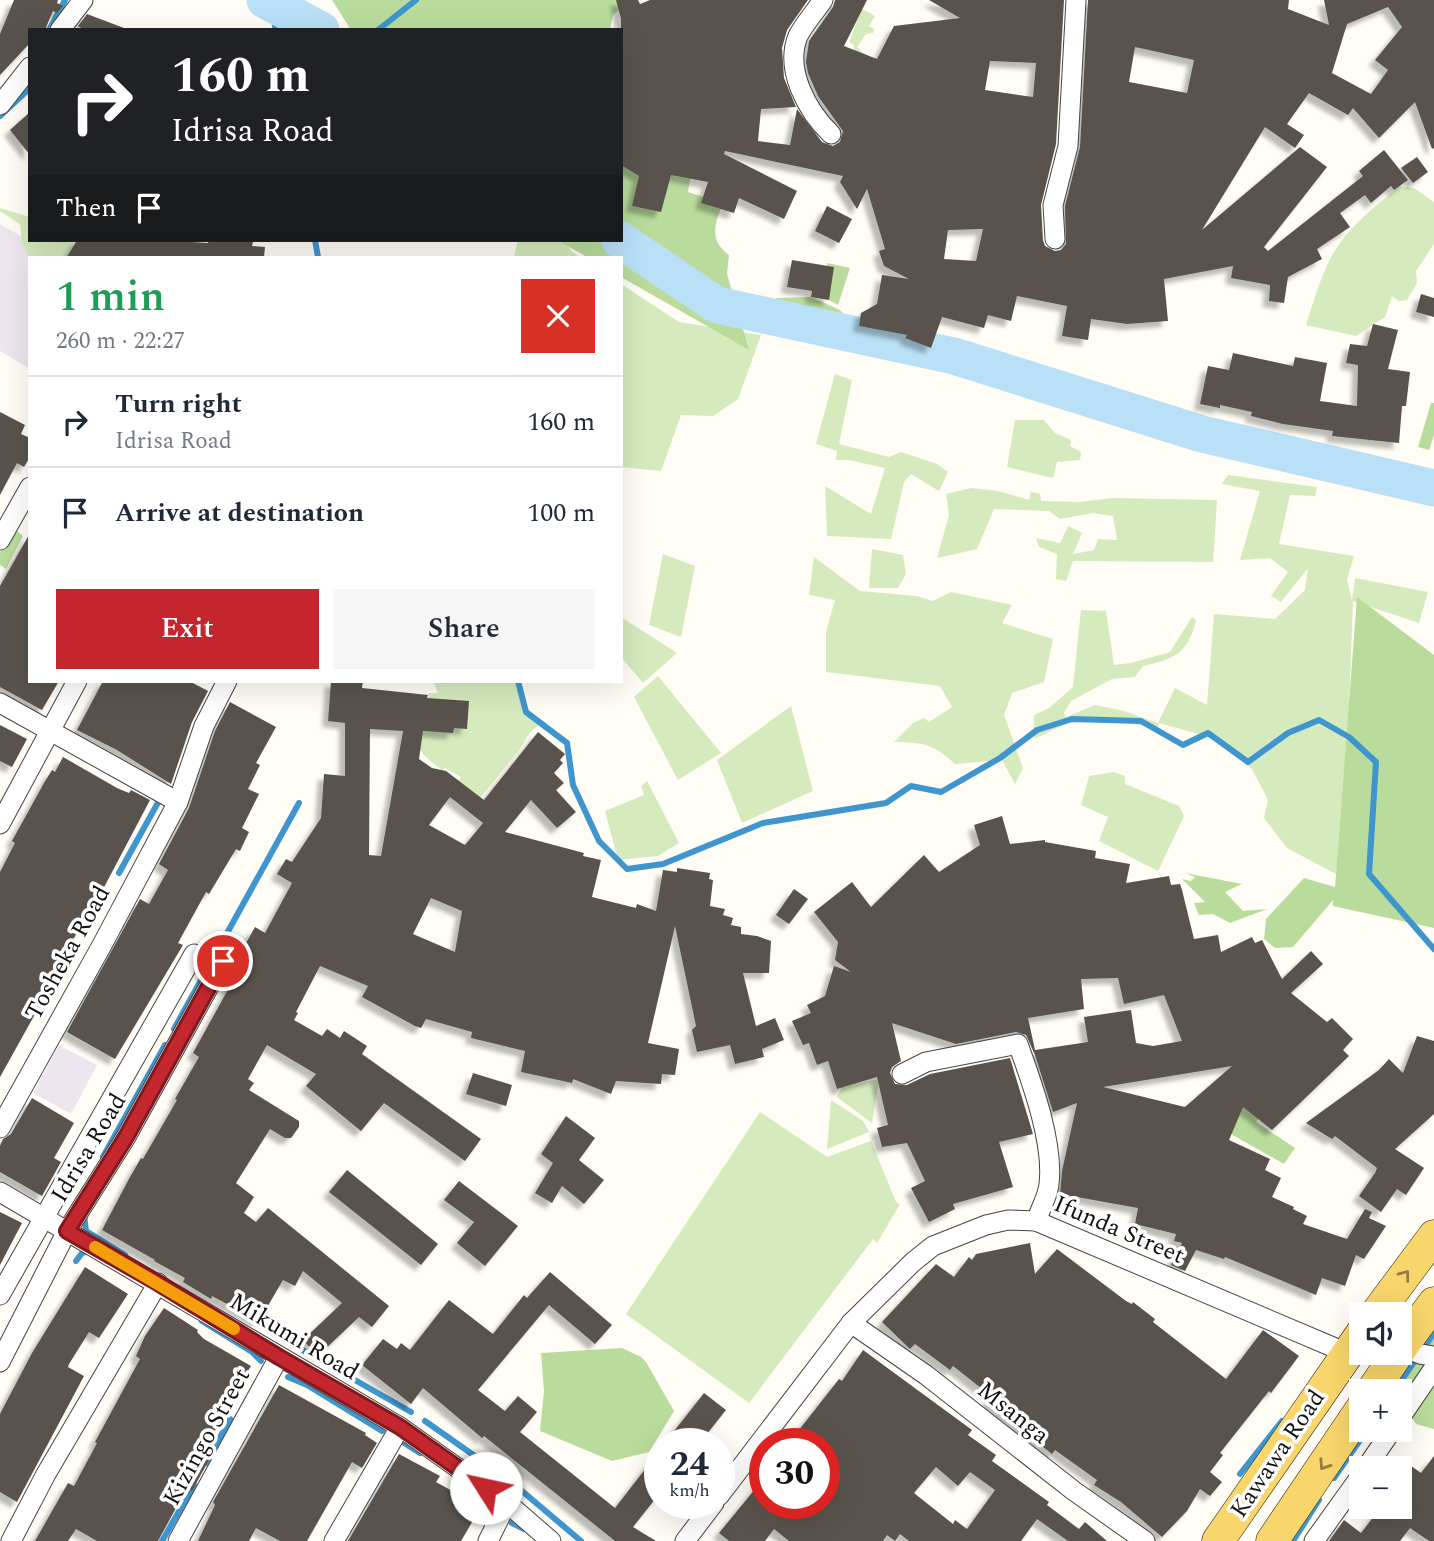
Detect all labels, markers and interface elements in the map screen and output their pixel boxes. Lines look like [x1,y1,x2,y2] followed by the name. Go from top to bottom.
[171,39,310,114] text: 160 m
[56,56,147,147] icon: right
[171,107,334,156] text: Idrisa Road
[56,188,116,228] text: Then
[130,189,168,227] icon: arrive
[56,266,165,329] text: 1 min
[521,279,595,353] button: close
[56,324,185,359] text: 260 m · 22:27
[115,384,242,424] text: Turn right
[527,402,595,442] text: 160 m
[56,403,94,441] icon: right
[115,424,232,459] text: Idrisa Road
[115,493,364,533] text: Arrive at destination
[527,493,595,533] text: 100 m
[56,494,94,532] icon: arrive
[56,589,319,669] button: Exit
[333,589,595,669] button: Share
[16,879,120,1027] street label: Tosheka Road
[193,931,253,991] pin
[204,942,242,980] icon: arrive
[42,1086,136,1210] street label: Idrisa Road
[1048,1186,1190,1274] street label: Ifunda Street
[1396,1270,1409,1283] one-way arrow
[222,1284,366,1390] street label: Mikumi Road
[1349,1302,1412,1519] map controls
[1349,1302,1412,1365] button: sound
[154,1362,260,1512] street label: Kizingo Street
[969,1373,1057,1453] street label: Msanga
[1349,1379,1412,1442] button: +
[1222,1382,1334,1526] street label: Kawawa Road
[749,1428,840,1519] speed limit sign: 30
[670,1438,709,1491] text: 24
[449,1451,523,1525] position arrow
[1349,1456,1412,1519] button: −
[1320,1457,1332,1470] one-way arrow
[669,1477,710,1504] text: km/h

